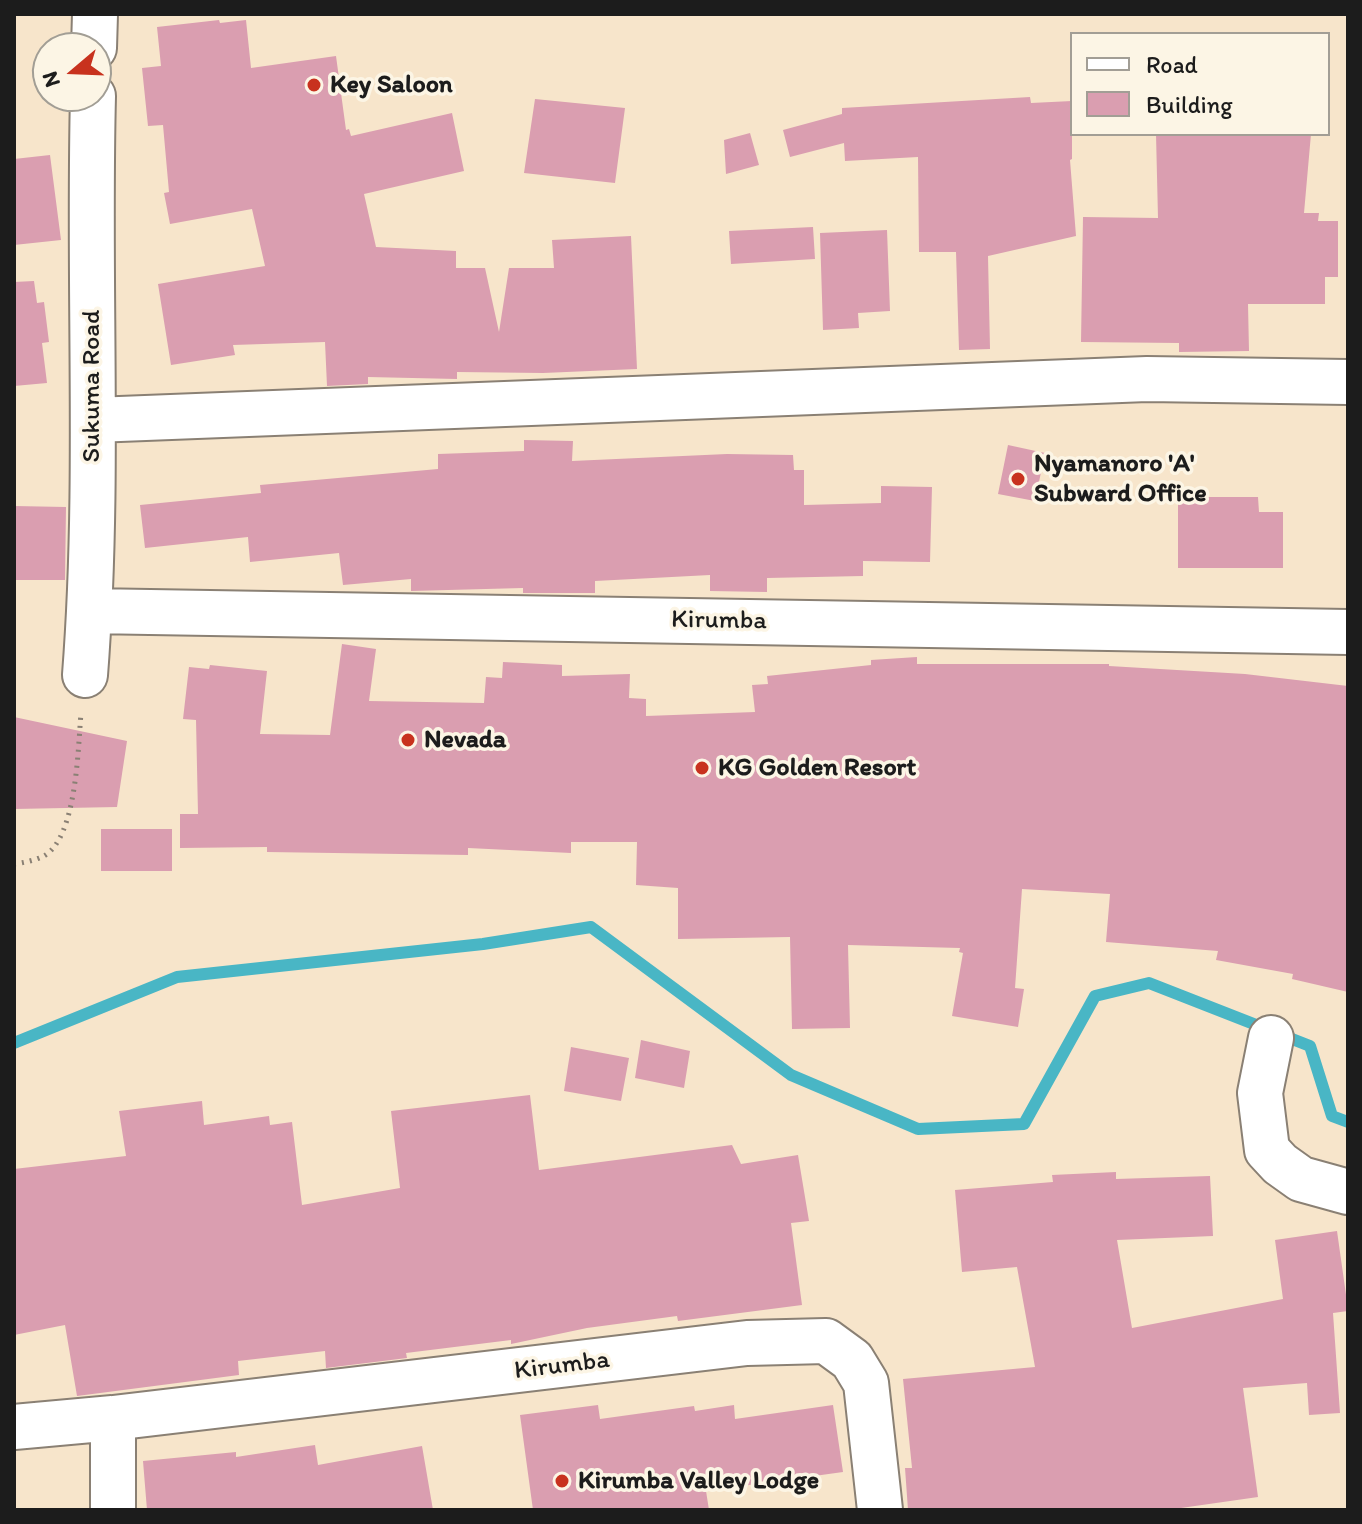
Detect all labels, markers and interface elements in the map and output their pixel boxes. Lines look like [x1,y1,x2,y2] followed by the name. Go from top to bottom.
[32,32,112,112] north arrow
[1070,32,1330,136] legend
[1146,50,1198,79] text: Road
[36,68,66,91] text: N
[330,69,453,101] place label: Key Saloon
[305,76,323,94] marker: Key Saloon
[1146,90,1233,119] text: Building
[76,310,108,462] street label: Sukuma Road
[1034,448,1207,510] place label: Nyamanoro 'A' Subward Office
[1009,470,1027,488] marker: Nyamanoro 'A' Subward Office
[671,605,767,637] street label: Kirumba
[424,724,506,756] place label: Nevada
[399,731,417,749] marker: Nevada
[718,752,916,784] place label: KG Golden Resort
[693,759,711,777] marker: KG Golden Resort
[513,1345,611,1387] street label: Kirumba
[578,1465,819,1497] place label: Kirumba Valley Lodge
[553,1472,571,1490] marker: Kirumba Valley Lodge

